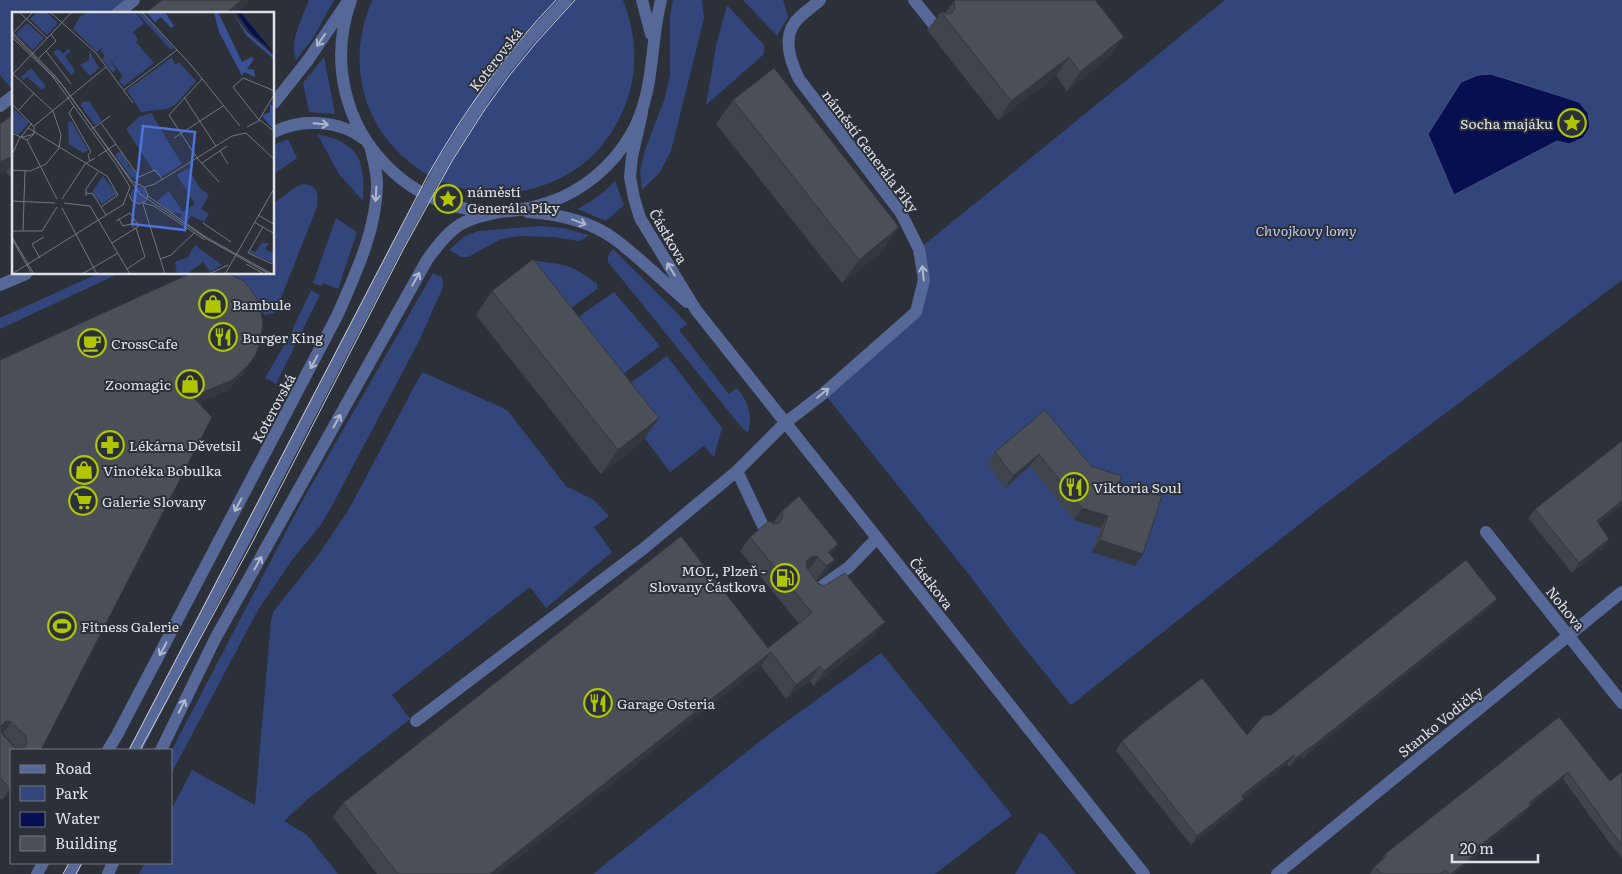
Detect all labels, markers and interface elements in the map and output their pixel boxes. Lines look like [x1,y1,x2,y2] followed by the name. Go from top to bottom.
[12,12,275,275] inset map
[464,23,526,95] street label: Koterovská
[316,33,326,47] one-way arrow
[818,85,924,217] street label: náměstí Generála Píky
[1557,108,1587,138] place icon: Socha majáku
[1460,113,1553,133] place label: Socha majáku
[313,119,329,129] one-way arrow
[467,181,561,217] place label: náměstí Generála Píky
[433,184,463,214] place icon: náměstí Generála Píky
[372,186,381,202] one-way arrow
[645,205,693,268] street label: Částkova
[571,218,586,227] one-way arrow
[1256,220,1356,240] park label: Chvojkovy lomy
[665,262,675,276] one-way arrow
[918,266,927,282] one-way arrow
[411,271,421,286] one-way arrow
[198,289,228,319] shop icon: Bambule
[232,294,291,314] place label: Bambule
[208,322,238,352] restaurant icon: Burger King
[242,327,323,347] place label: Burger King
[77,328,107,358] cafe icon: CrossCafe
[111,333,178,353] place label: CrossCafe
[309,354,319,369] one-way arrow
[175,369,205,399] shop icon: Zoomagic
[246,369,300,446] street label: Koterovská
[105,374,171,394] place label: Zoomagic
[817,387,830,398] one-way arrow
[332,413,342,428] one-way arrow
[95,430,125,460] pharmacy icon: Lékárna Děvetsil
[129,435,241,455] place label: Lékárna Děvetsil
[69,455,99,485] shop icon: Vinotéka Bobulka
[103,460,222,480] place label: Vinotéka Bobulka
[1059,472,1089,502] restaurant icon: Viktoria Soul
[1093,477,1182,497] place label: Viktoria Soul
[68,486,98,516] supermarket icon: Galerie Slovany
[102,491,207,511] place label: Galerie Slovany
[233,498,243,512] one-way arrow
[905,553,959,614] street label: Částkova
[253,556,263,570] one-way arrow
[649,560,766,596] place label: MOL, Plzeň - Slovany Částkova
[770,563,800,593] fuel station icon: MOL, Plzeň - Slovany Částkova
[1542,582,1590,635] street label: Nohova
[47,611,77,641] sports icon: Fitness Galerie
[81,616,179,636] place label: Fitness Galerie
[157,641,167,656] one-way arrow
[1393,680,1487,761] street label: Stanko Vodičky
[583,688,613,718] restaurant icon: Garage Osteria
[617,693,716,713] place label: Garage Osteria
[178,699,187,714] one-way arrow
[10,749,172,864] legend
[55,756,91,779] text: Road
[55,781,89,804] text: Park
[55,806,100,829] text: Water
[55,831,117,854] text: Building
[1452,832,1538,864] scale bar
[1460,836,1494,859] text: 20 m

